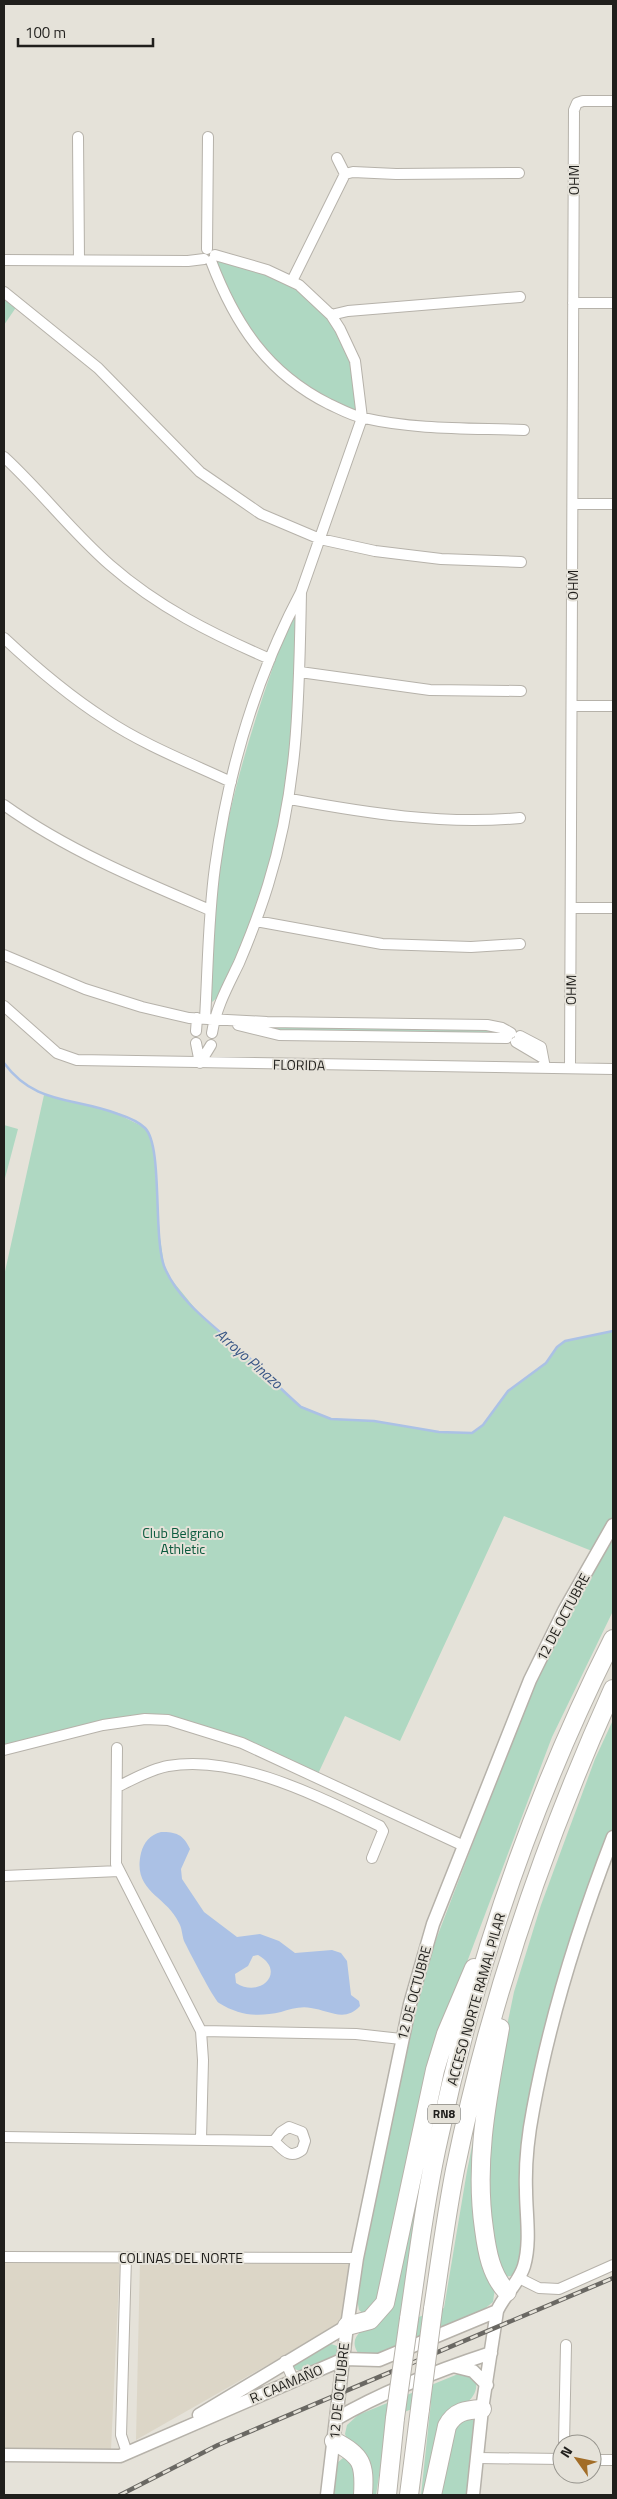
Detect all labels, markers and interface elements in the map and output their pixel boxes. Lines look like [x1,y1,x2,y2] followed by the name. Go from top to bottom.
[18,15,152,47] scale bar
[25,21,66,44] text: 100 m
[563,165,584,195] street label: OHM
[562,570,583,600] street label: OHM
[560,975,581,1005] street label: OHM
[273,1054,326,1075] street label: FLORIDA
[211,1323,288,1395] water label: Arroyo Pinazo
[142,1522,224,1559] park label: Club Belgrano Athletic
[531,1569,595,1664] street label: 12 DE OCTUBRE
[441,1910,510,2088] street label: ACCESO NORTE RAMAL PILAR
[391,1943,436,2042] street label: 12 DE OCTUBRE
[428,2104,460,2124] road number: RN8
[119,2247,243,2268] street label: COLINAS DEL NORTE
[323,2341,354,2440] street label: 12 DE OCTUBRE
[246,2359,326,2408] street label: R. CAAMAÑO
[552,2434,602,2484] north arrow
[554,2442,577,2461] text: N

